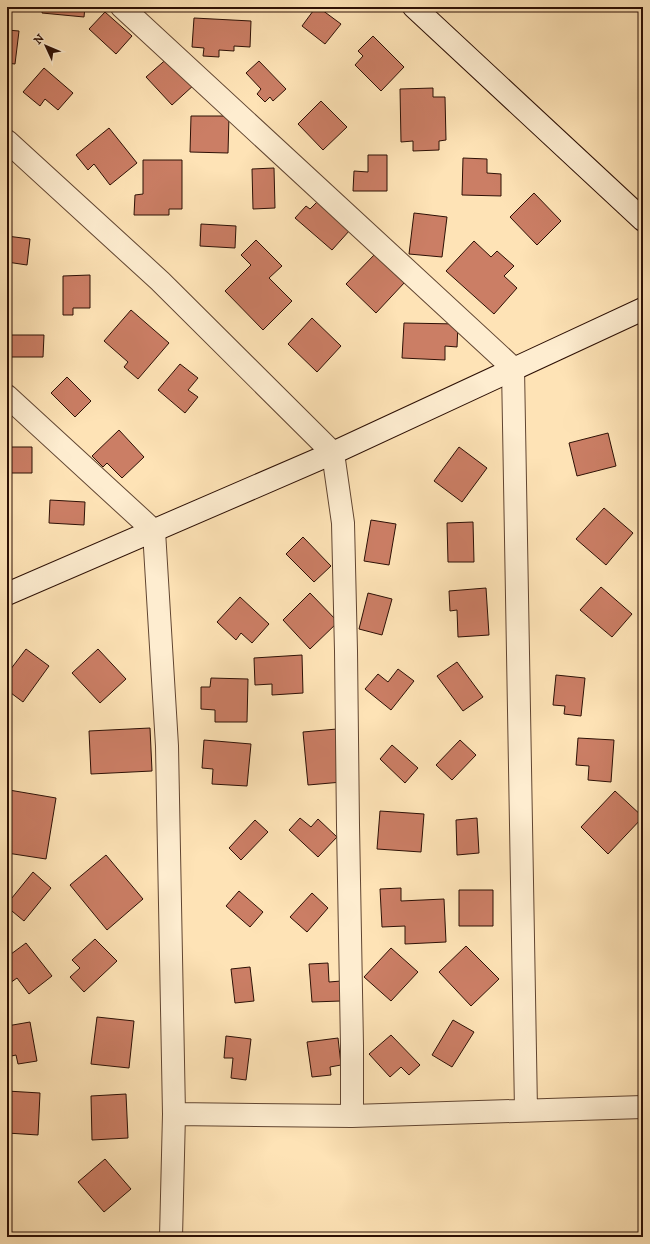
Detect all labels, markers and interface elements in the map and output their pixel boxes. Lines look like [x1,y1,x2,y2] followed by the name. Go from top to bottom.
[26,26,66,66] north arrow
[31,32,48,48] text: N

